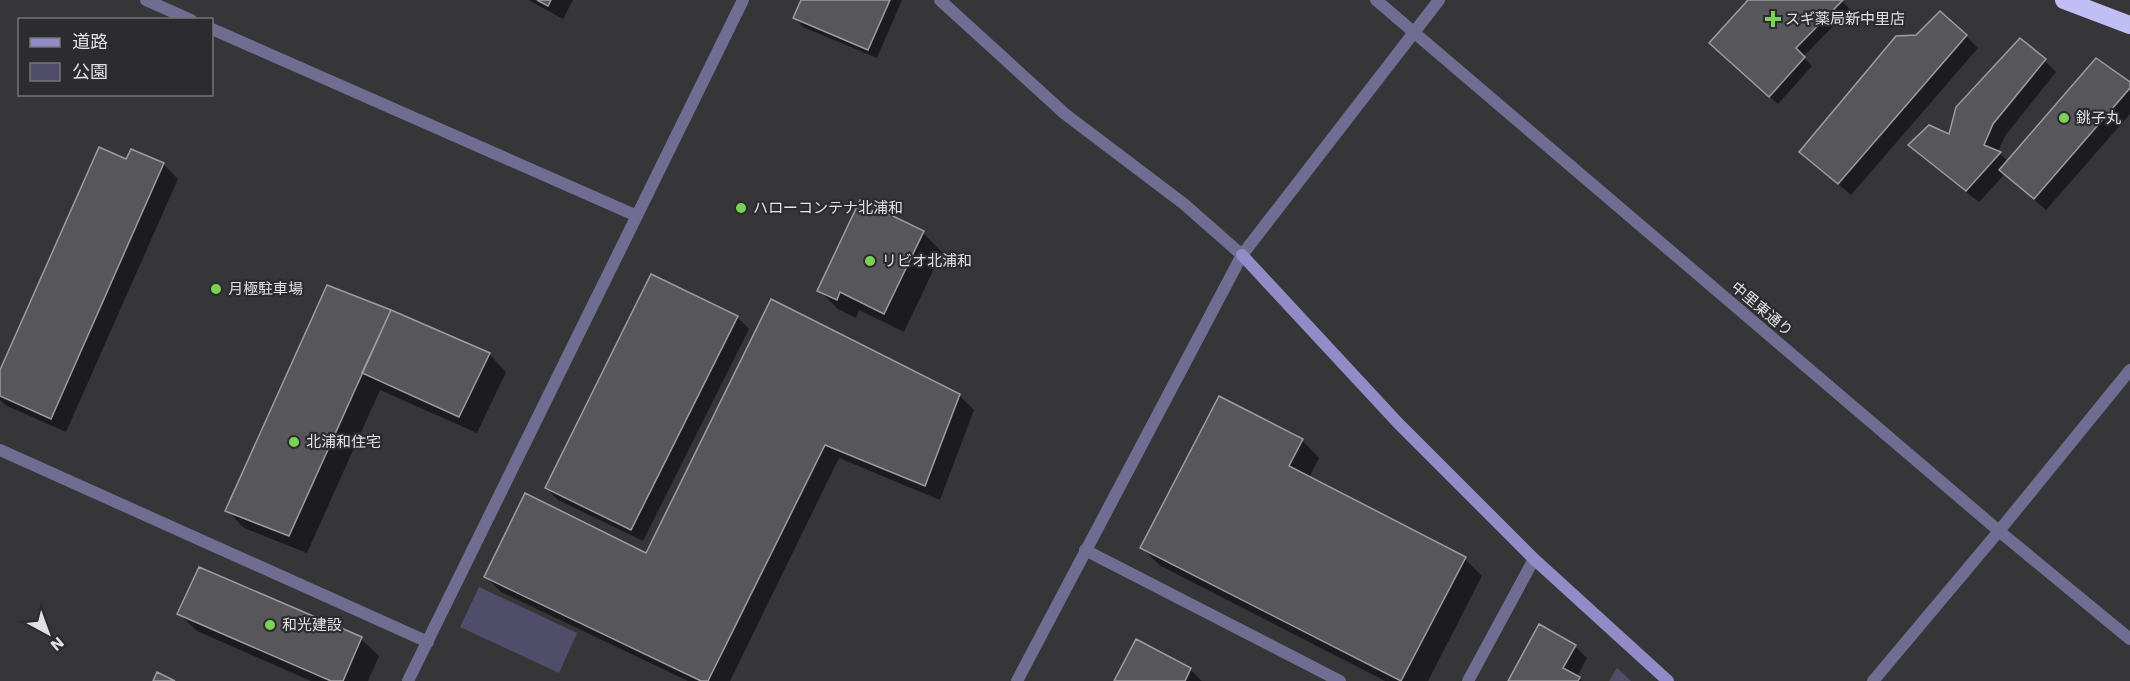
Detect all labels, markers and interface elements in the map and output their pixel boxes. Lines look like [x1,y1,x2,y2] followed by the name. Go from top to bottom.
[1785,10,1905,28] place label: スギ薬局新中里店
[1766,12,1780,26] marker: スギ薬局新中里店
[18,18,213,96] legend
[72,31,108,52] text: 道路
[72,61,108,82] text: 公園
[2076,109,2121,127] place label: 銚子丸
[2057,111,2071,125] marker: 銚子丸
[753,199,903,217] place label: ハローコンテナ北浦和
[734,201,748,215] marker: ハローコンテナ北浦和
[882,252,972,270] place label: リビオ北浦和
[863,254,877,268] marker: リビオ北浦和
[1727,278,1797,340] street label: 中里東通り
[228,280,303,298] place label: 月極駐車場
[209,282,223,296] marker: 月極駐車場
[306,433,381,451] place label: 北浦和住宅
[287,435,301,449] marker: 北浦和住宅
[18,603,78,663] north arrow
[282,616,342,634] place label: 和光建設
[263,618,277,632] marker: 和光建設
[47,633,68,655] text: N

